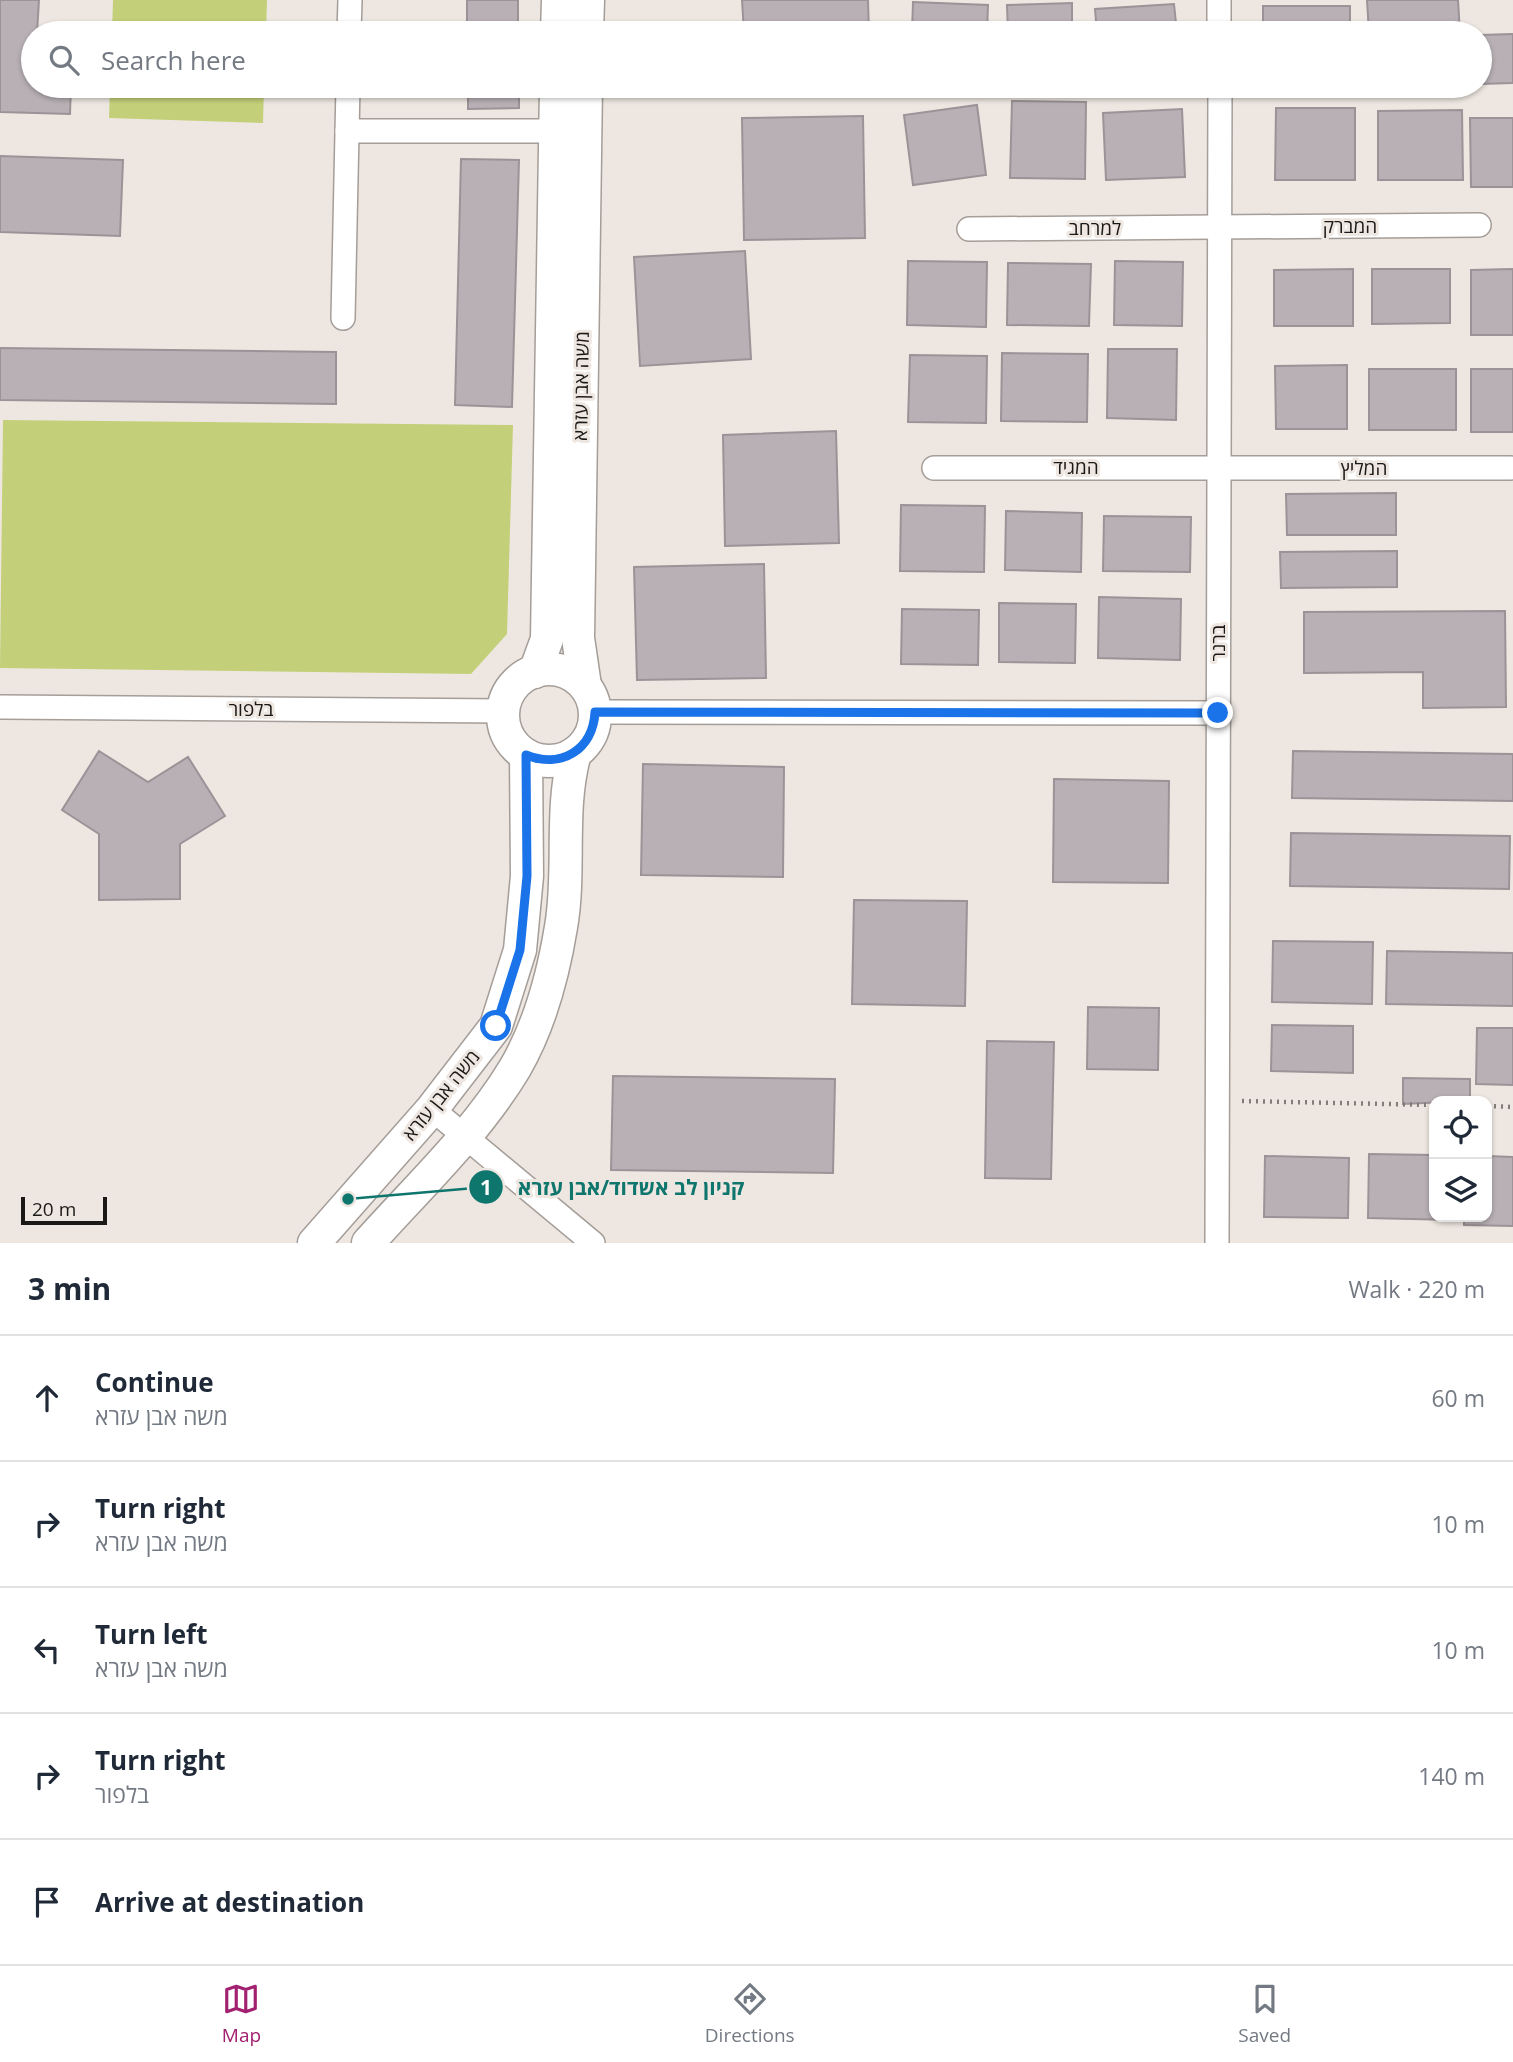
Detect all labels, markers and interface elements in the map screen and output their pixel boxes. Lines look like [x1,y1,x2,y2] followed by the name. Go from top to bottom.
[21,21,1492,98] search box
[45,41,83,79] icon: search
[101,42,246,78] text: Search here
[1323,213,1377,239] street label: המברק
[1069,215,1121,241] street label: למרחב
[567,331,595,441] street label: משה אבן עזרא
[1053,454,1099,480] street label: המגיד
[1341,455,1387,481] street label: המליץ
[1205,624,1231,662] street label: ברנר
[229,696,273,722] street label: בלפור
[1202,697,1233,728] route end
[480,1010,511,1041] route start
[396,1044,486,1146] street label: משה אבן עזרא
[1429,1096,1492,1222] map controls
[1429,1096,1492,1159] button: locate
[1429,1159,1492,1222] button: layers
[468,1166,758,1208] callout: קניון לב אשדוד/אבן עזרא
[480,1173,492,1201] text: 1
[518,1173,745,1201] text: קניון לב אשדוד/אבן עזרא
[21,1194,107,1226] scale bar
[32,1196,76,1222] text: 20 m
[28,1268,111,1309] text: 3 min
[1348,1273,1485,1305] text: Walk · 220 m
[95,1364,214,1400] text: Continue
[28,1379,66,1417] icon: ahead
[1431,1382,1485,1414] text: 60 m
[95,1400,228,1432] text: משה אבן עזרא
[95,1490,226,1526] text: Turn right
[28,1505,66,1543] icon: right
[1431,1508,1485,1540] text: 10 m
[95,1526,228,1558] text: משה אבן עזרא
[95,1616,207,1652] text: Turn left
[28,1631,66,1669] icon: left
[1431,1634,1485,1666] text: 10 m
[95,1652,228,1684] text: משה אבן עזרא
[95,1742,226,1778] text: Turn right
[28,1757,66,1795] icon: right
[1418,1760,1485,1792] text: 140 m
[95,1778,149,1810] text: בלפור
[28,1883,66,1921] icon: arrive
[95,1884,364,1920] text: Arrive at destination
[222,1980,261,2048] tab: Map
[705,1980,795,2048] tab: Directions
[1238,1980,1291,2048] tab: Saved

